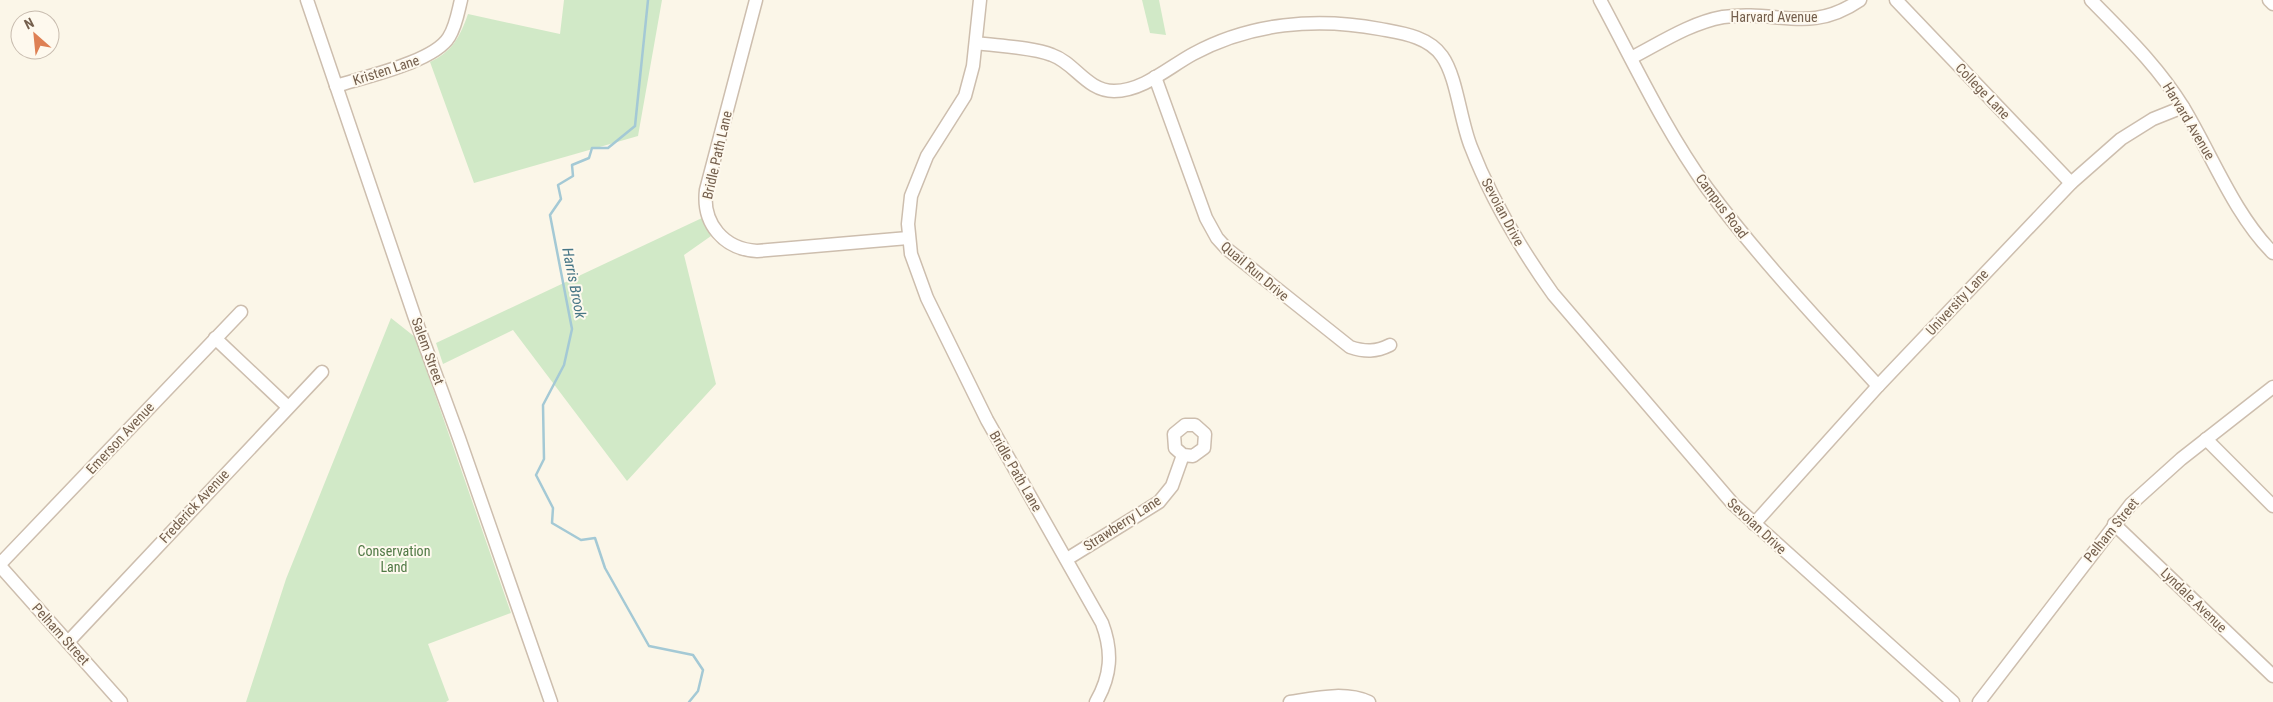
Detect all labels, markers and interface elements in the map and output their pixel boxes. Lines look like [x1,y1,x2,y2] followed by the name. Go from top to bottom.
[1731,9,1818,25] street label: Harvard Avenue
[10,10,60,60] north arrow
[22,14,37,32] text: N
[351,52,422,88] street label: Kristen Lane
[1952,60,2014,123] street label: College Lane
[2160,80,2218,163] street label: Harvard Avenue
[699,109,735,201] street label: Bridle Path Lane
[1693,171,1751,241] street label: Campus Road
[1478,175,1528,249] street label: Sevoian Drive
[1218,238,1293,304] street label: Quail Run Drive
[558,246,590,320] water label: Harris Brook
[1922,265,1992,338] street label: University Lane
[408,315,448,387] street label: Salem Street
[83,399,158,477] street label: Emerson Avenue
[987,428,1046,514] street label: Bridle Path Lane
[156,466,232,546] street label: Frederick Avenue
[1080,492,1164,554] street label: Strawberry Lane
[1724,495,1790,558] street label: Sevoian Drive
[2080,495,2142,565] street label: Pelham Street
[358,543,430,575] park label: Conservation Land
[2158,565,2231,636] street label: Lyndale Avenue
[29,600,93,668] street label: Pelham Street

